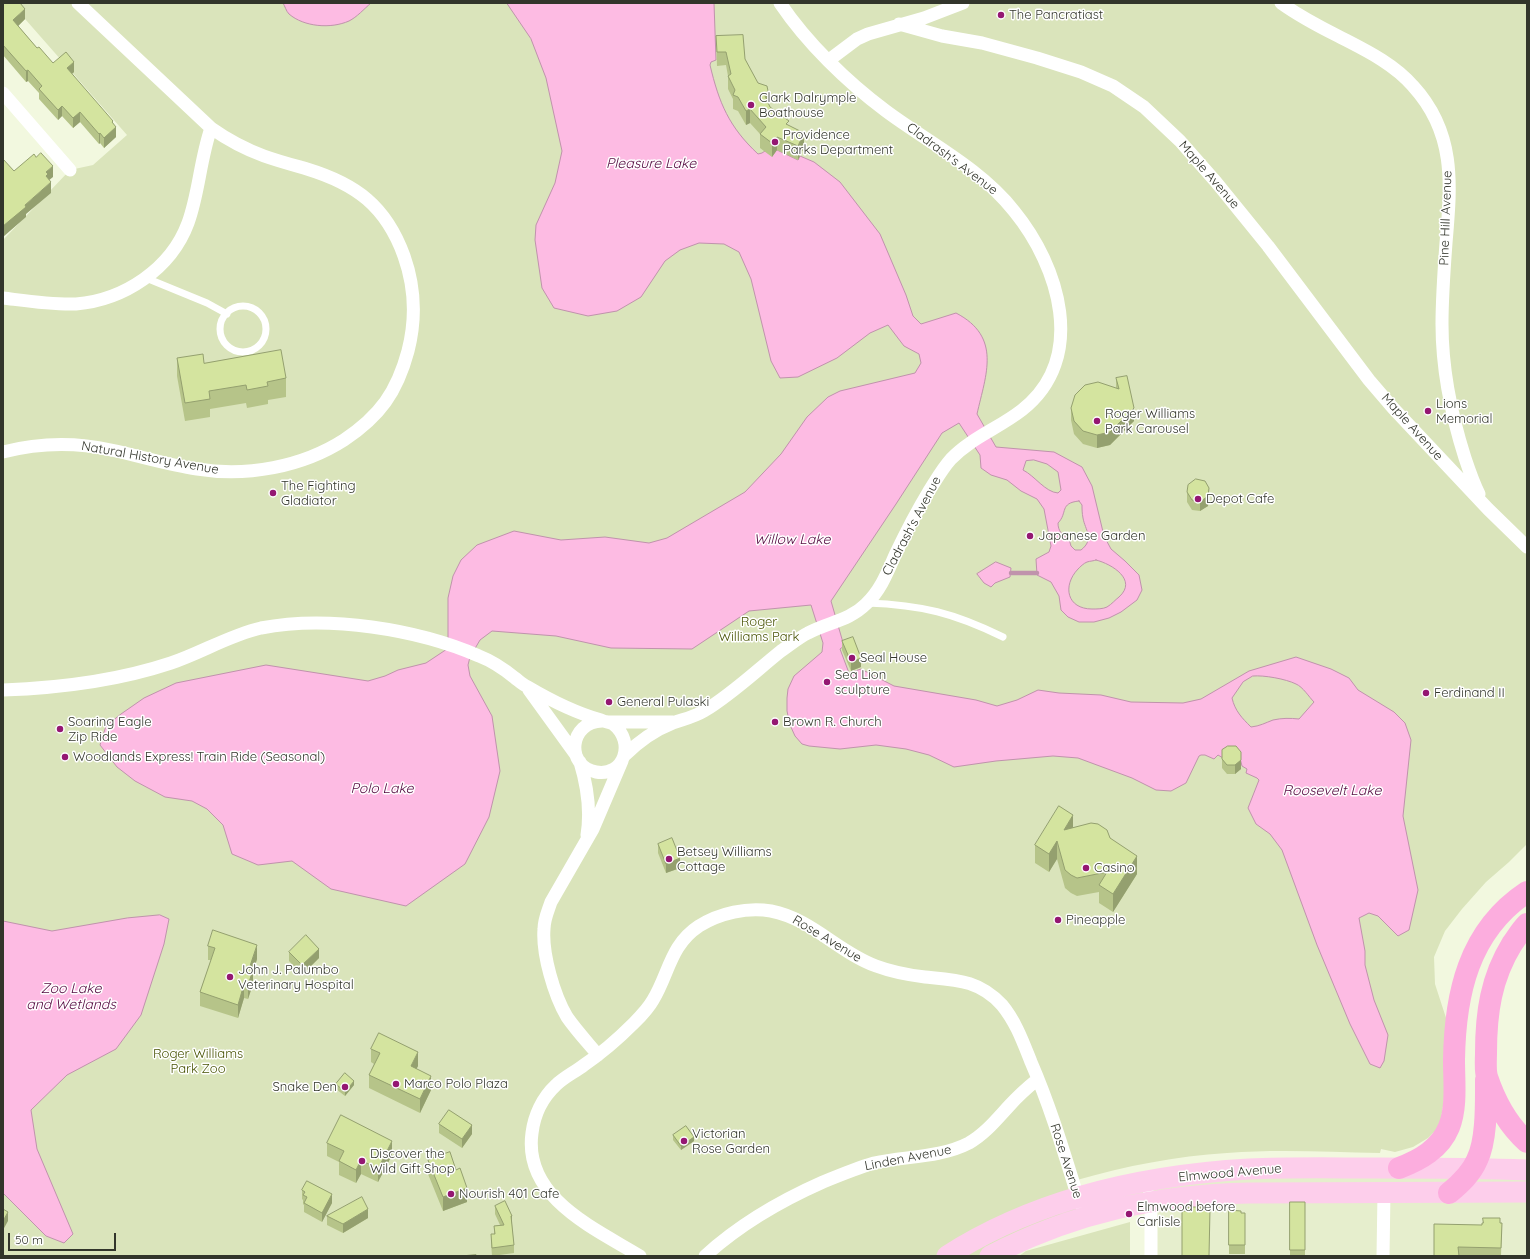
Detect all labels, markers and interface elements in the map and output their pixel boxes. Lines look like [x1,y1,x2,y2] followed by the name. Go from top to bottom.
[1009,7,1103,23] place label: The Pancratiast
[996,10,1006,20] marker: The Pancratiast
[759,90,856,121] place label: Clark Dalrymple Boathouse
[746,100,756,110] marker: Clark Dalrymple Boathouse
[903,120,1001,198] street label: Cladrash's Avenue
[783,127,893,158] place label: Providence Parks Department
[770,137,780,147] marker: Providence Parks Department
[1175,138,1243,212] street label: Maple Avenue
[606,156,696,172] water label: Pleasure Lake
[1437,170,1455,266] street label: Pine Hill Avenue
[1378,390,1446,464] street label: Maple Avenue
[1436,396,1492,427] place label: Lions Memorial
[1105,406,1195,437] place label: Roger Williams Park Carousel
[1423,406,1433,416] marker: Lions Memorial
[1092,416,1102,426] marker: Roger Williams Park Carousel
[80,438,220,478] street label: Natural History Avenue
[879,474,945,578] street label: Cladrash's Avenue
[281,478,356,509] place label: The Fighting Gladiator
[268,488,278,498] marker: The Fighting Gladiator
[1206,491,1274,507] place label: Depot Cafe
[1193,494,1203,504] marker: Depot Cafe
[1038,528,1145,544] place label: Japanese Garden
[1025,531,1035,541] marker: Japanese Garden
[754,532,830,548] water label: Willow Lake
[718,614,800,645] park label: Roger Williams Park
[860,650,927,666] place label: Seal House
[847,653,857,663] marker: Seal House
[835,667,890,698] place label: Sea Lion sculpture
[822,677,832,687] marker: Sea Lion sculpture
[1434,685,1505,701] place label: Ferdinand II
[1421,688,1431,698] marker: Ferdinand II
[617,694,709,710] place label: General Pulaski
[604,697,614,707] marker: General Pulaski
[68,714,152,745] place label: Soaring Eagle Zip Ride
[783,714,882,730] place label: Brown R. Church
[770,717,780,727] marker: Brown R. Church
[55,724,65,734] marker: Soaring Eagle Zip Ride
[73,749,325,765] place label: Woodlands Express! Train Ride (Seasonal)
[60,752,70,762] marker: Woodlands Express! Train Ride (Seasonal)
[350,781,414,797] water label: Polo Lake
[1283,783,1381,799] water label: Roosevelt Lake
[677,844,772,875] place label: Betsey Williams Cottage
[664,854,674,864] marker: Betsey Williams Cottage
[1094,860,1135,876] place label: Casino
[1081,863,1091,873] marker: Casino
[790,912,864,966] street label: Rose Avenue
[1066,912,1125,928] place label: Pineapple
[1053,915,1063,925] marker: Pineapple
[238,962,354,993] place label: John J. Palumbo Veterinary Hospital
[225,972,235,982] marker: John J. Palumbo Veterinary Hospital
[26,981,116,1014] water label: Zoo Lake and Wetlands
[153,1046,243,1077] park label: Roger Williams Park Zoo
[404,1076,508,1092] place label: Marco Polo Plaza
[272,1079,337,1095] place label: Snake Den
[391,1079,401,1089] marker: Marco Polo Plaza
[340,1082,350,1092] marker: Snake Den
[1047,1122,1085,1200] street label: Rose Avenue
[692,1126,770,1157] place label: Victorian Rose Garden
[679,1136,689,1146] marker: Victorian Rose Garden
[863,1142,953,1174] street label: Linden Avenue
[370,1146,455,1177] place label: Discover the Wild Gift Shop
[357,1156,367,1166] marker: Discover the Wild Gift Shop
[1178,1161,1282,1185] street label: Elmwood Avenue
[459,1186,559,1202] place label: Nourish 401 Cafe
[446,1189,456,1199] marker: Nourish 401 Cafe
[1137,1199,1235,1230] place label: Elmwood before Carlisle
[1124,1209,1134,1219] marker: Elmwood before Carlisle
[10,1225,118,1251] scale bar
[15,1232,43,1247] text: 50 m

